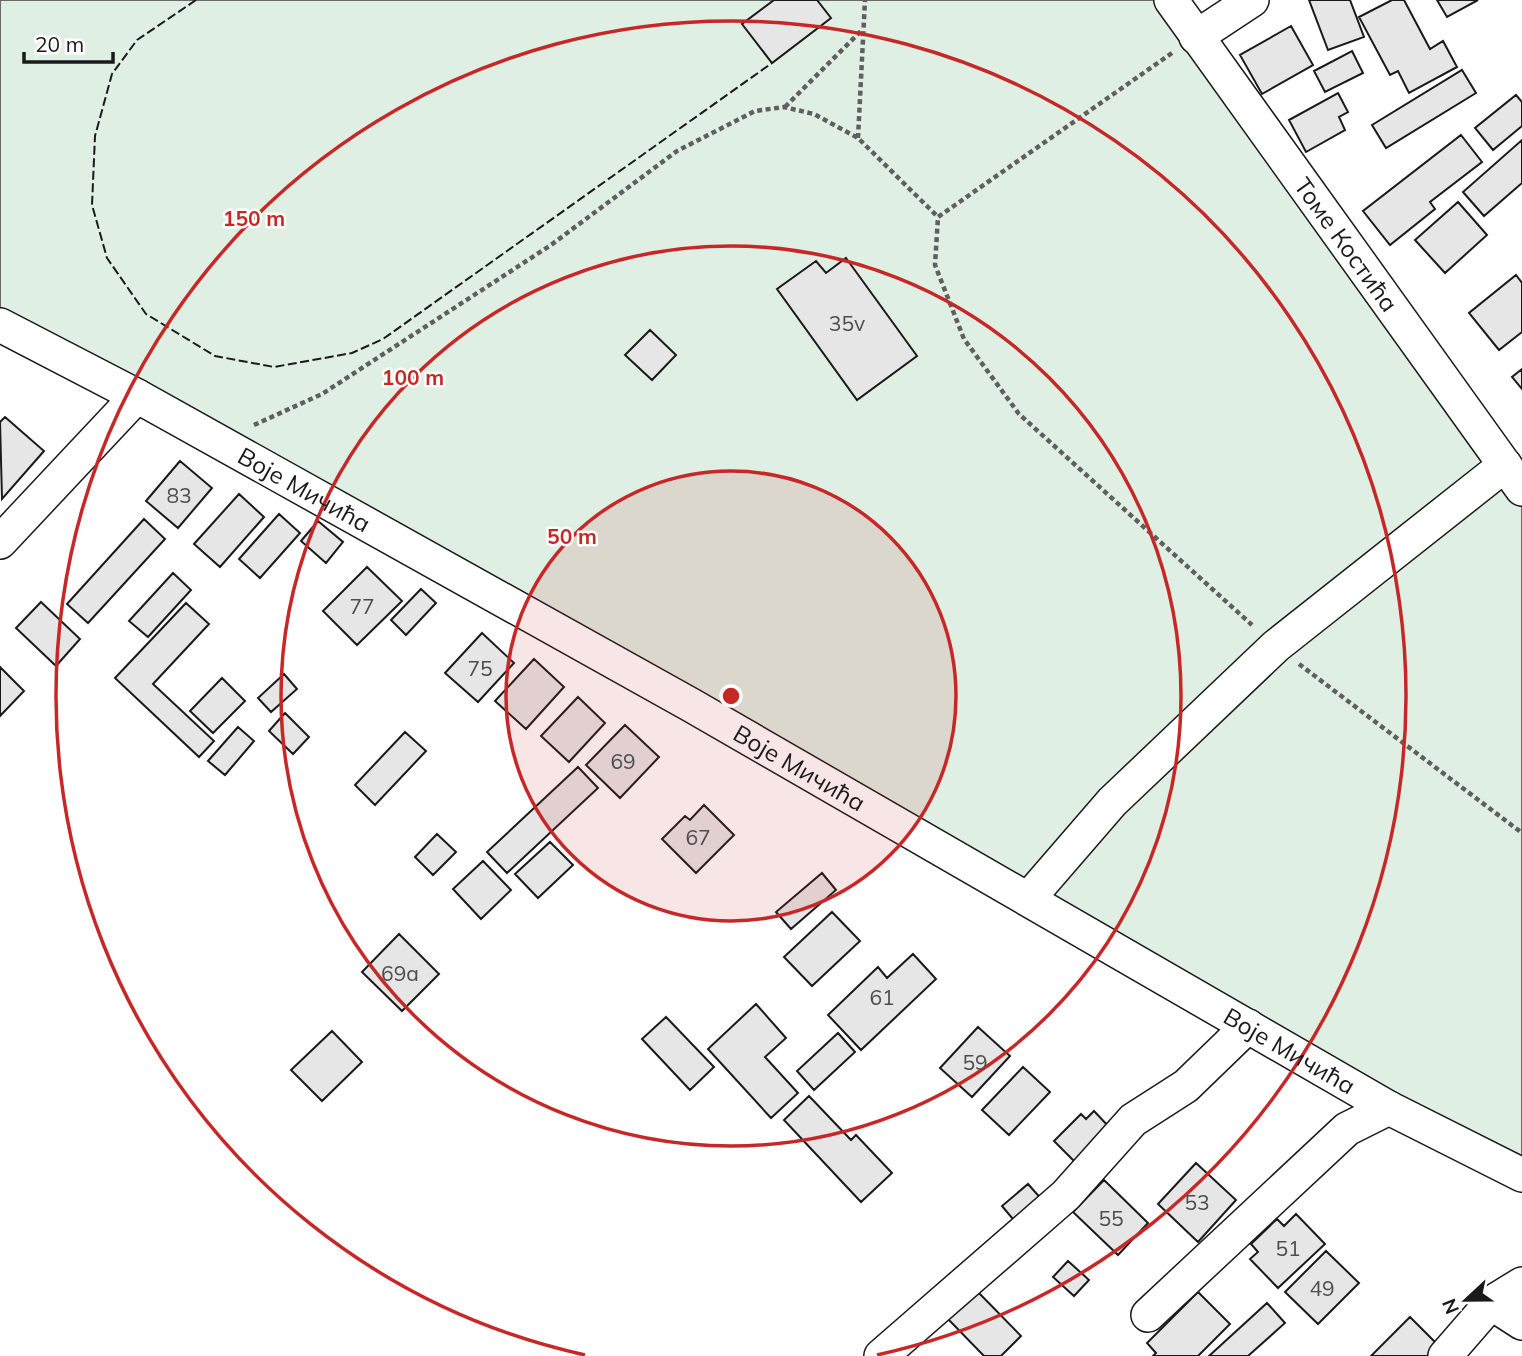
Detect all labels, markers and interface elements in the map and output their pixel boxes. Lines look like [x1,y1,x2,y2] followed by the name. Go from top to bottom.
[24,21,114,65] scale bar
[35,31,84,57] text: 20 m
[1288,172,1405,318] street label: Томе Костића
[223,205,285,231] text: 150 m
[829,310,865,336] house number: 35v
[382,364,444,390] text: 100 m
[233,440,376,538] street label: Воје Мичића
[166,482,192,508] house number: 83
[547,523,597,549] text: 50 m
[349,593,375,619] house number: 77
[467,655,493,681] house number: 75
[719,684,743,708] centre of rings
[728,718,871,818] street label: Воје Мичића
[610,748,636,774] house number: 69
[685,824,711,850] house number: 67
[381,960,419,986] house number: 69a
[869,984,895,1010] house number: 61
[1218,1001,1361,1101] street label: Воје Мичића
[962,1049,988,1075] house number: 59
[1184,1189,1210,1215] house number: 53
[1098,1205,1124,1231] house number: 55
[1275,1235,1301,1261] house number: 51
[1431,1265,1501,1335] north arrow
[1309,1275,1335,1301] house number: 49
[1436,1295,1464,1318] text: N

